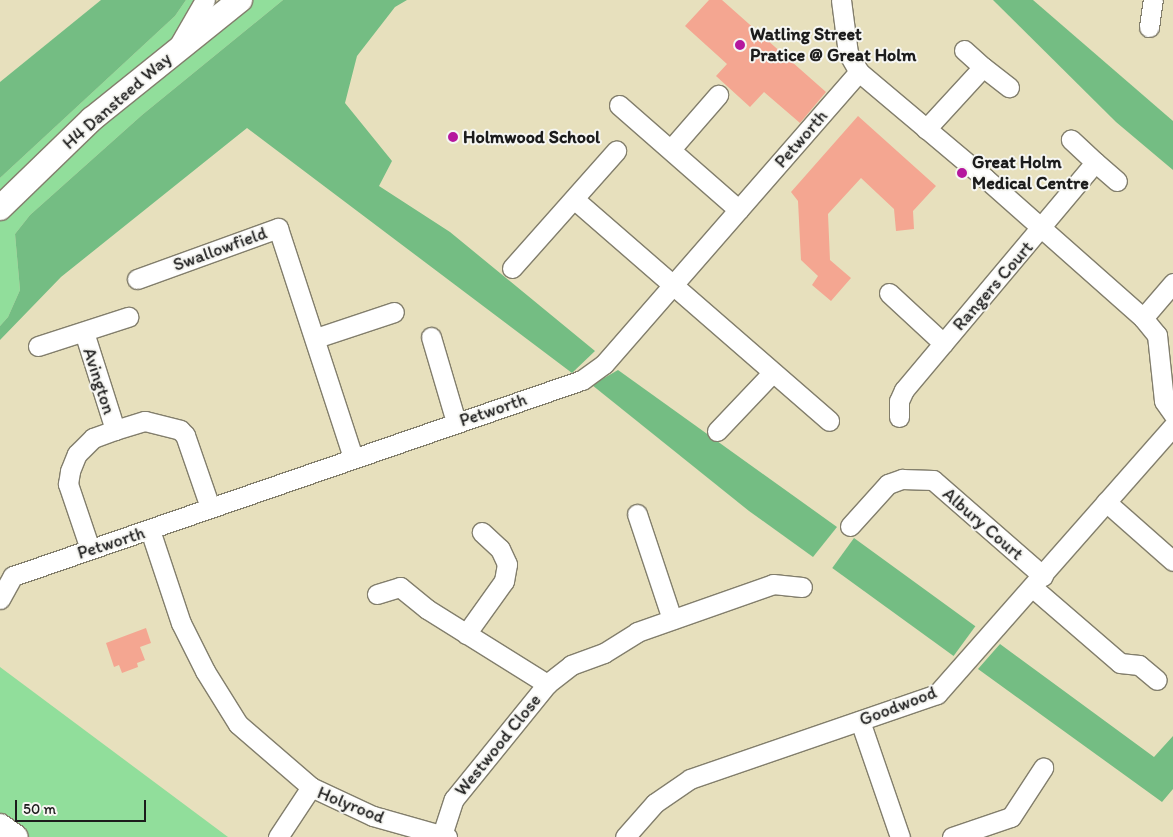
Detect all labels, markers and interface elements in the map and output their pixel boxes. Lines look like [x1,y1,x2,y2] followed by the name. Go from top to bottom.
[750,24,916,66] place label: Watling Street Pratice @ Great Holm
[734,39,746,51] marker: Watling Street Pratice @ Great Holm
[58,48,176,154] street label: H4 Dansteed Way
[770,106,832,172] street label: Petworth
[463,126,600,148] place label: Holmwood School
[447,131,459,143] marker: Holmwood School
[972,152,1089,194] place label: Great Holm Medical Centre
[956,167,968,179] marker: Great Holm Medical Centre
[170,222,270,276] street label: Swallowfield
[948,237,1038,335] street label: Rangers Court
[78,345,120,417] street label: Avington
[457,388,529,432] street label: Petworth
[938,483,1028,565] street label: Albury Court
[75,522,147,564] street label: Petworth
[856,681,940,731] street label: Goodwood
[450,690,546,800] street label: Westwood Close
[314,782,388,828] street label: Holyrood
[18,790,149,822] scale bar
[23,800,56,818] text: 50 m

